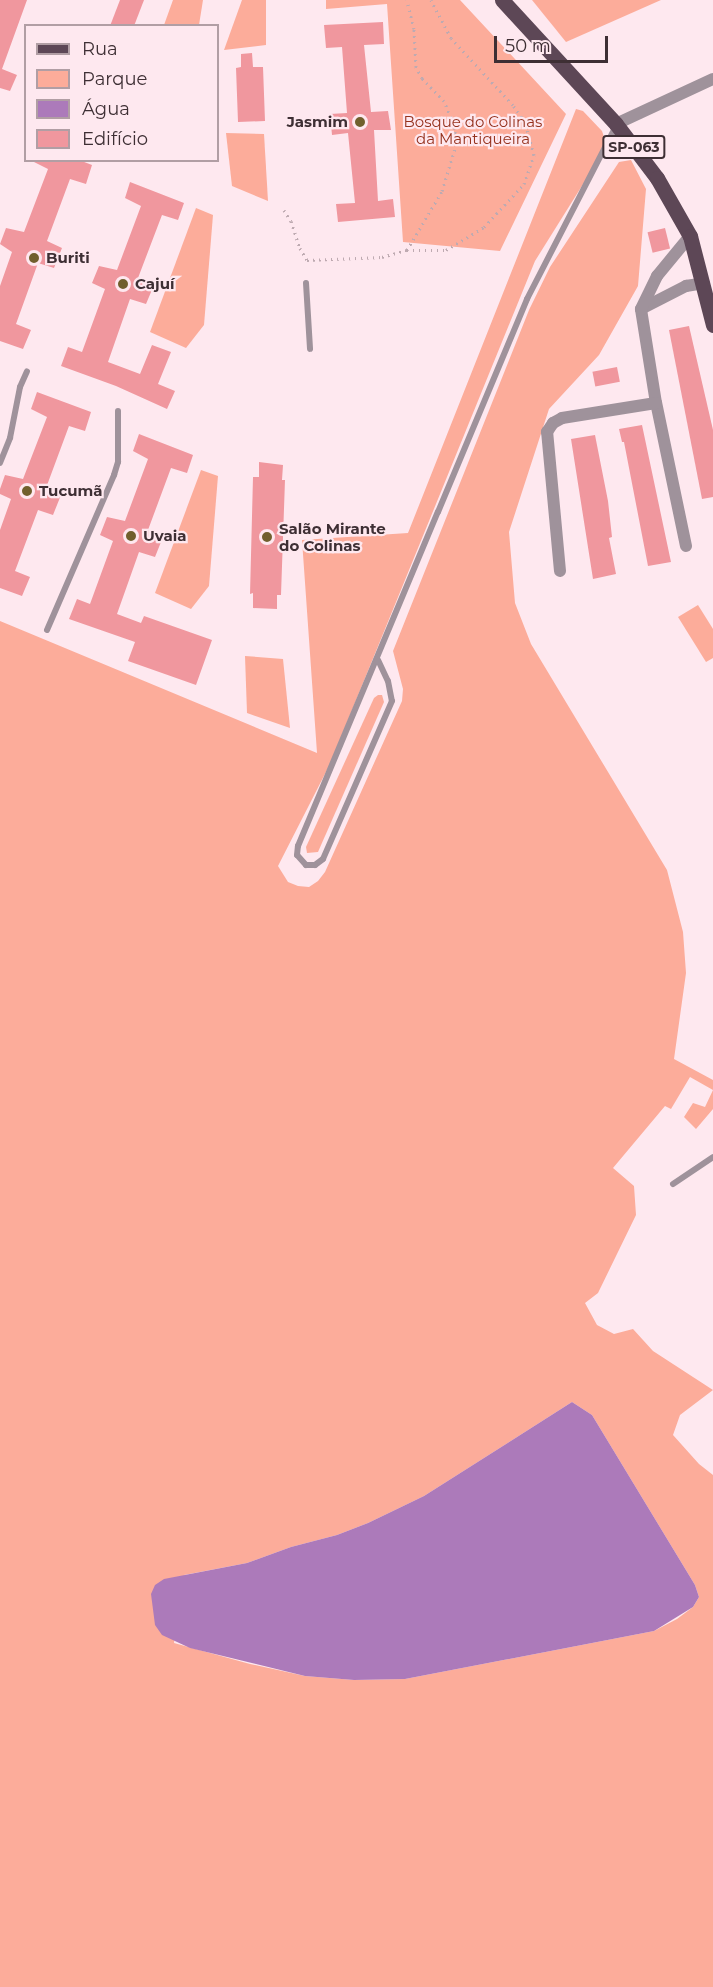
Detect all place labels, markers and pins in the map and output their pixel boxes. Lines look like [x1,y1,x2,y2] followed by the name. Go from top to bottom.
[287,113,348,131] place label: Jasmim
[353,115,367,129] marker: Jasmim
[46,249,90,267] place label: Buriti
[27,251,41,265] marker: Buriti
[135,275,174,293] place label: Cajuí
[116,277,130,291] marker: Cajuí
[39,482,103,500] place label: Tucumã
[20,484,34,498] marker: Tucumã
[279,519,386,554] place label: Salão Mirante do Colinas
[143,527,186,545] place label: Uvaia
[124,529,138,543] marker: Uvaia
[260,530,274,544] marker: Salão Mirante do Colinas

